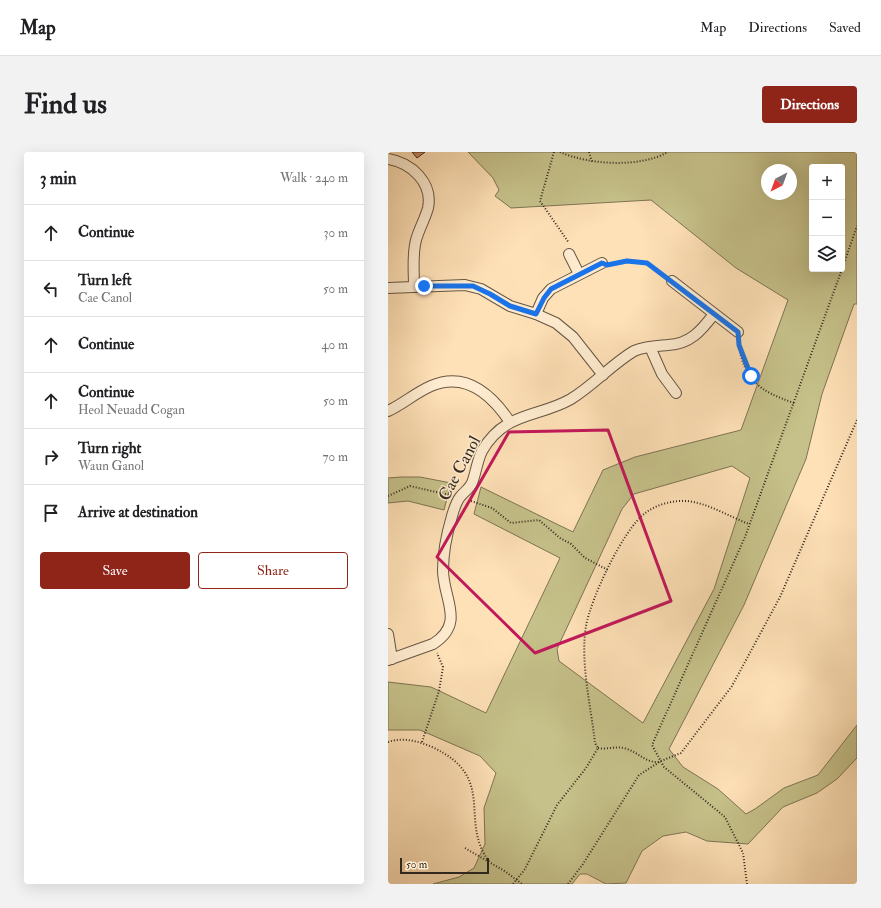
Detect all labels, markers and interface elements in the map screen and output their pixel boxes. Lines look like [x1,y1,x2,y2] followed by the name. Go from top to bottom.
[20,16,56,40] text: Map
[700,19,726,36] text: Map
[748,19,807,36] text: Directions
[829,19,861,36] text: Saved
[762,86,857,123] button: Directions
[24,87,107,122] text: Find us
[761,164,797,200] north arrow
[809,164,845,272] map controls
[809,164,845,200] button: +
[40,168,77,189] text: 3 min
[280,170,348,186] text: Walk · 240 m
[809,200,845,236] button: −
[40,222,62,244] icon: ahead
[78,223,134,242] text: Continue
[324,225,348,241] text: 30 m
[809,236,845,272] button: layers
[78,271,132,290] text: Turn left
[415,277,433,295] route end
[40,278,62,300] icon: left
[323,281,348,297] text: 50 m
[78,290,132,306] text: Cae Canol
[40,334,62,356] icon: ahead
[78,335,134,354] text: Continue
[322,337,348,353] text: 40 m
[742,367,760,385] route start
[78,383,134,402] text: Continue
[40,390,62,412] icon: ahead
[323,393,348,409] text: 50 m
[78,402,185,418] text: Heol Neuadd Cogan
[434,432,486,504] street label: Cae Canol
[78,439,141,458] text: Turn right
[40,446,62,468] icon: right
[323,449,348,465] text: 70 m
[78,458,144,474] text: Waun Ganol
[40,502,62,524] icon: arrive
[78,503,198,522] text: Arrive at destination
[40,552,190,589] button: Save
[198,552,348,589] button: Share
[400,856,489,875] scale bar
[406,858,427,871] text: 50 m

